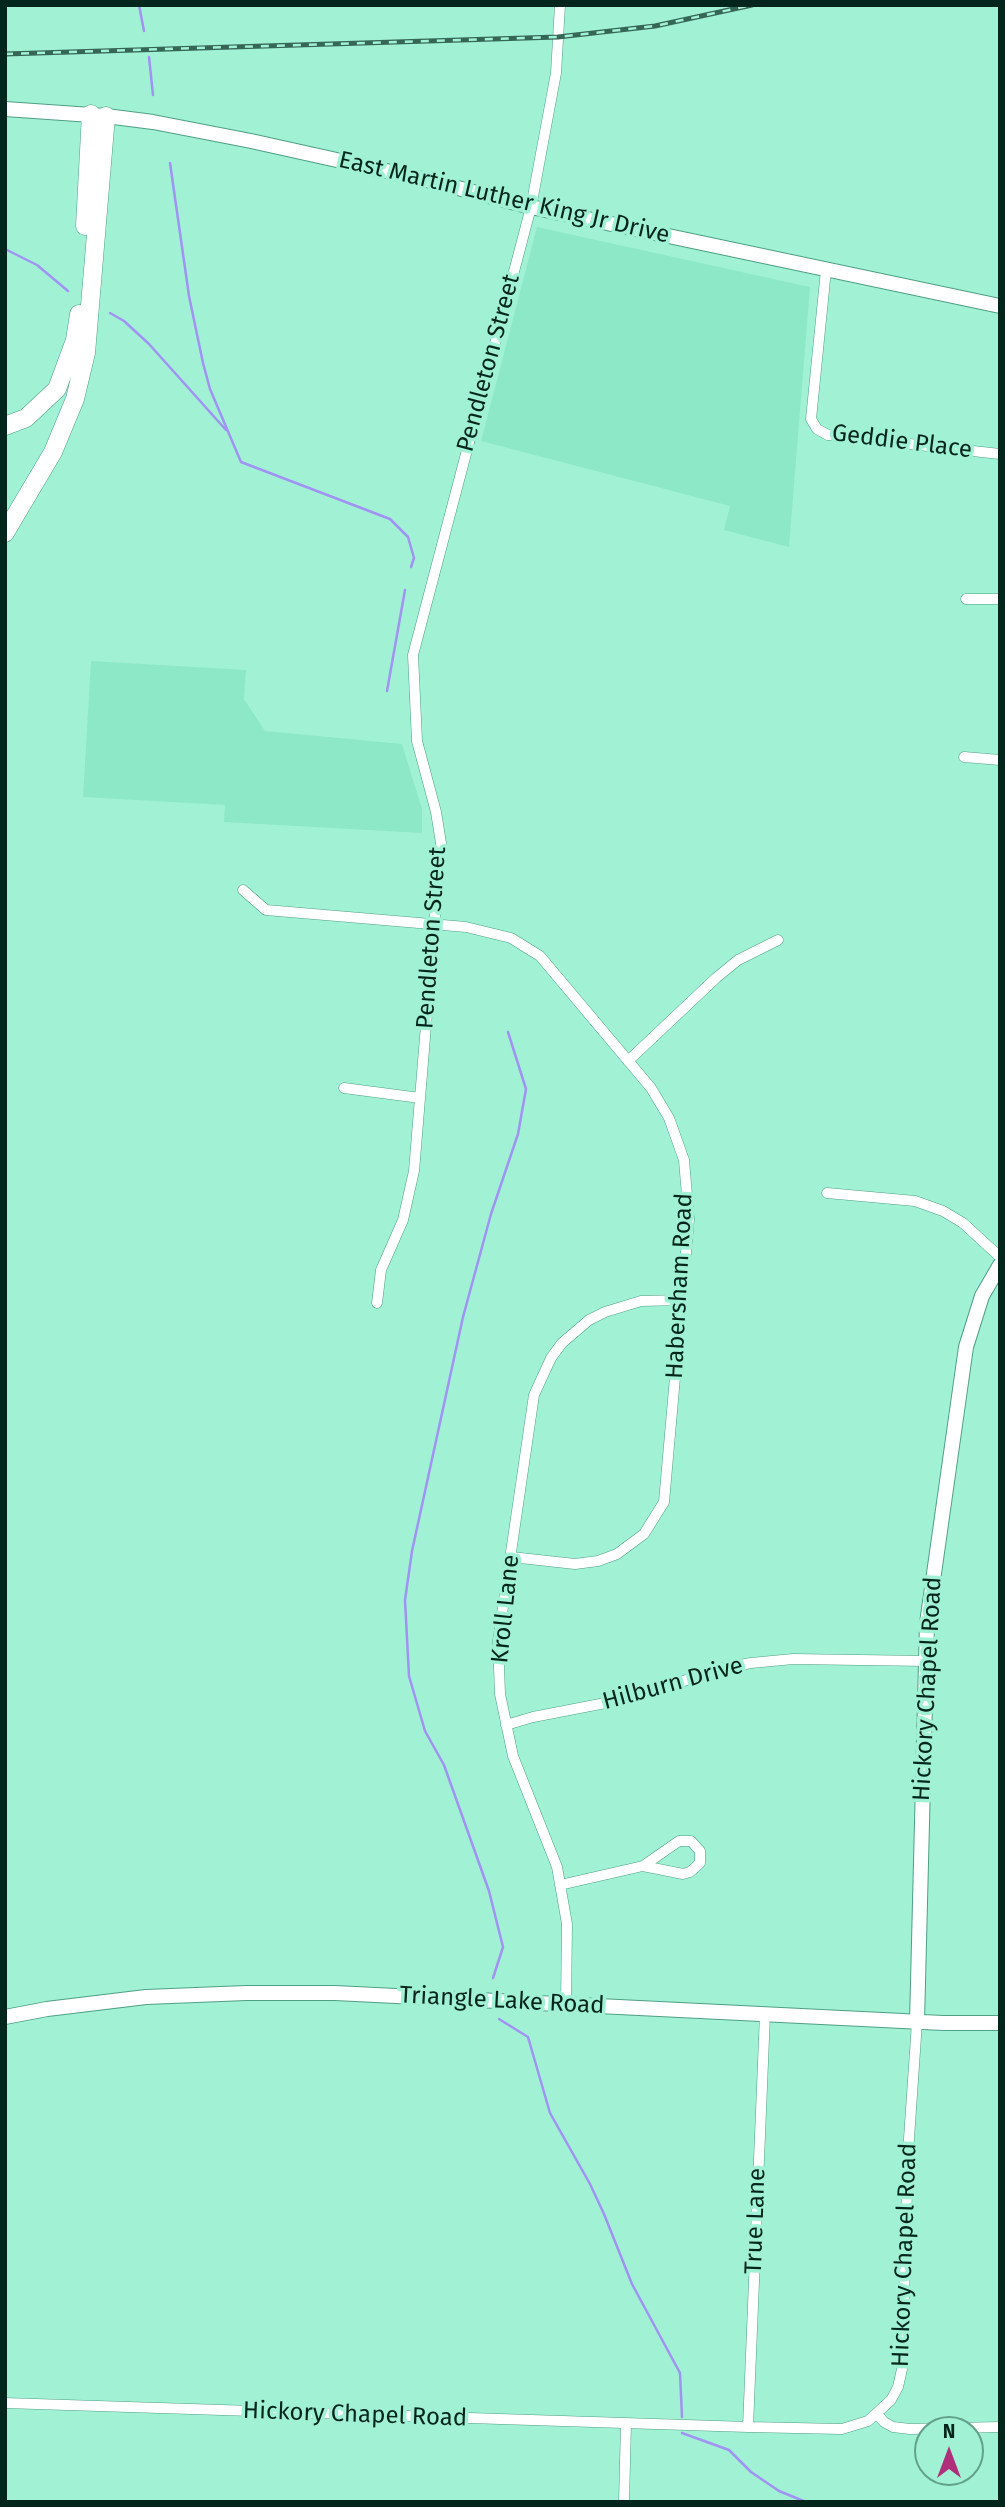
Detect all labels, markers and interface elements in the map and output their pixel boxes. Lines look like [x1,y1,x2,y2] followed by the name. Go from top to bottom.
[336,146,672,250] street label: East Martin Luther King Jr Drive
[451,271,527,455] street label: Pendleton Street
[830,419,974,465] street label: Geddie Place
[411,846,453,1030] street label: Pendleton Street
[661,1192,699,1380] street label: Habersham Road
[486,1553,526,1665] street label: Kroll Lane
[908,1576,948,1802] street label: Hickory Chapel Road
[600,1651,746,1717] street label: Hilburn Drive
[399,1981,605,2021] street label: Triangle Lake Road
[887,2142,923,2368] street label: Hickory Chapel Road
[740,2167,772,2275] street label: True Lane
[242,2397,468,2433] street label: Hickory Chapel Road
[914,2416,984,2486] north arrow
[943,2420,955,2443] text: N

